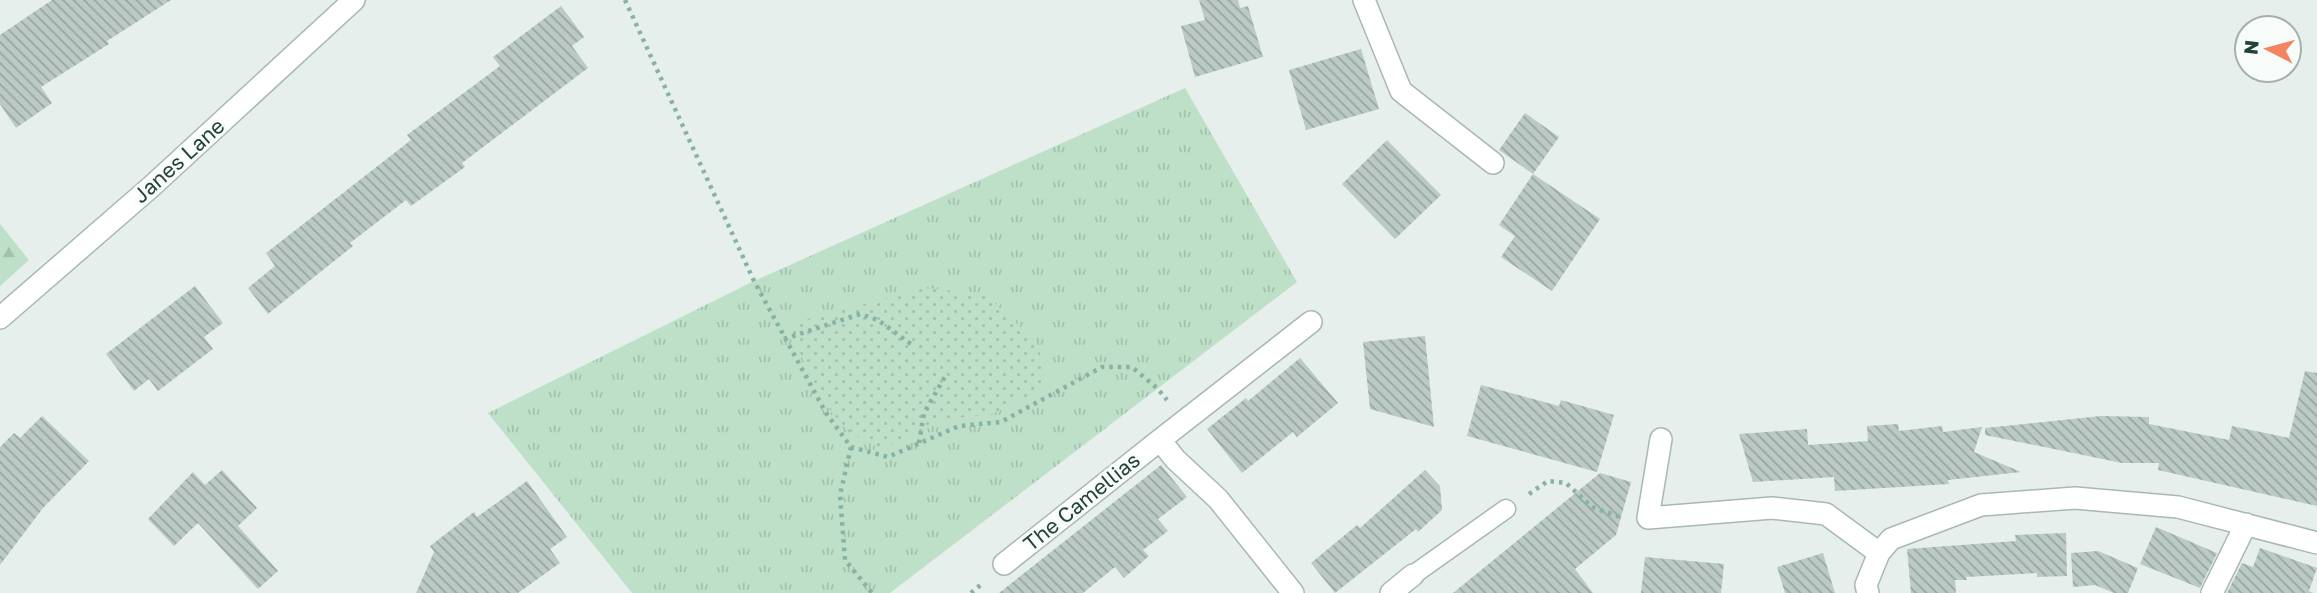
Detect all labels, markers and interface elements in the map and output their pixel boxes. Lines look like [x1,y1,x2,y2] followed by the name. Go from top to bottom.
[2233,14,2303,84] north arrow
[2238,39,2263,56] text: N
[127,112,229,208] street label: Janes Lane
[1018,446,1145,556] street label: The Camellias

